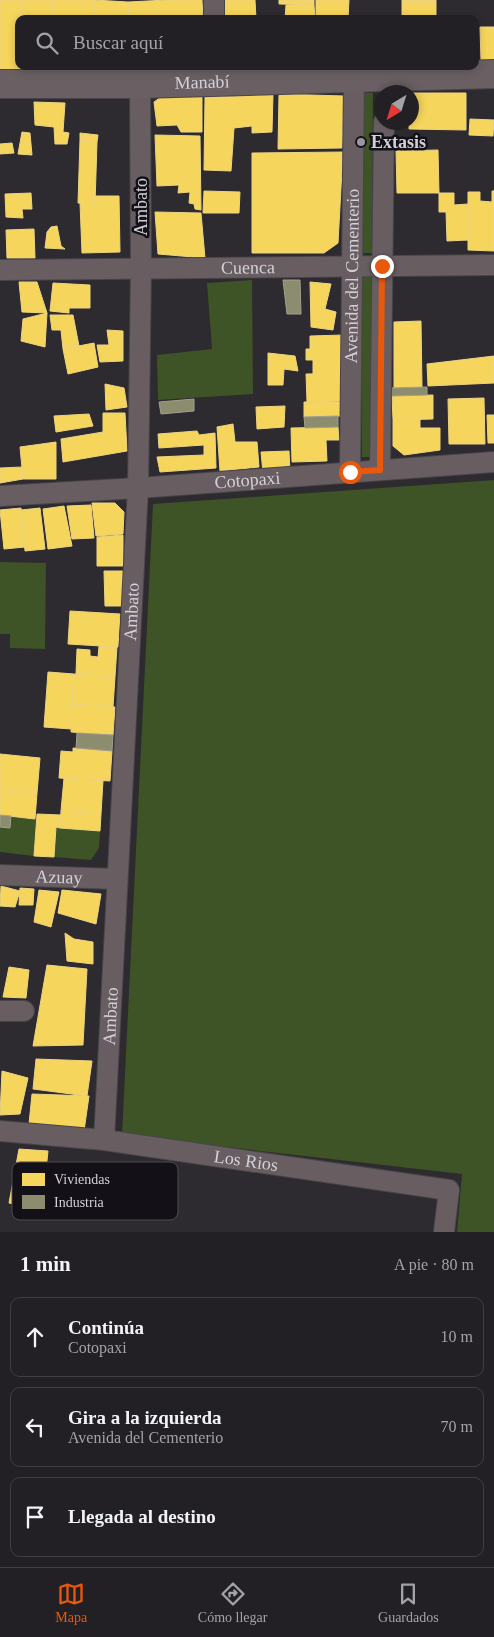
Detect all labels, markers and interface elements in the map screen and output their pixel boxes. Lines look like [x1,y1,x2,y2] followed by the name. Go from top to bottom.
[15,15,479,70] search box
[33,29,61,57] icon: search
[73,32,163,53] text: Buscar aquí
[174,71,230,93] street label: Manabí
[374,85,419,130] north arrow
[371,132,426,152] place label: Extasis
[355,136,367,148] marker: Extasis
[131,178,151,236] street label: Ambato
[341,189,363,363] street label: Avenida del Cementerio
[371,255,394,278] route end
[221,257,275,278] street label: Cuenca
[339,461,362,484] route start
[214,468,281,492] street label: Cotopaxi
[120,582,143,641] street label: Ambato
[35,866,83,888] street label: Azuay
[99,987,122,1046] street label: Ambato
[213,1146,280,1175] street label: Los Rios
[12,1162,178,1220] legend
[54,1172,110,1187] text: Viviendas
[54,1195,105,1210] text: Industria
[20,1252,71,1276] text: 1 min
[394,1256,474,1273] text: A pie · 80 m
[68,1317,144,1338] text: Continúa
[21,1323,49,1351] icon: ahead
[441,1328,473,1345] text: 10 m
[68,1339,127,1356] text: Cotopaxi
[68,1407,222,1428] text: Gira a la izquierda
[21,1413,49,1441] icon: left
[441,1418,473,1435] text: 70 m
[68,1429,223,1446] text: Avenida del Cementerio
[21,1503,49,1531] icon: arrive
[68,1506,216,1527] text: Llegada al destino
[55,1580,87,1626] tab: Mapa
[198,1580,267,1626] tab: Cómo llegar
[378,1580,439,1626] tab: Guardados

